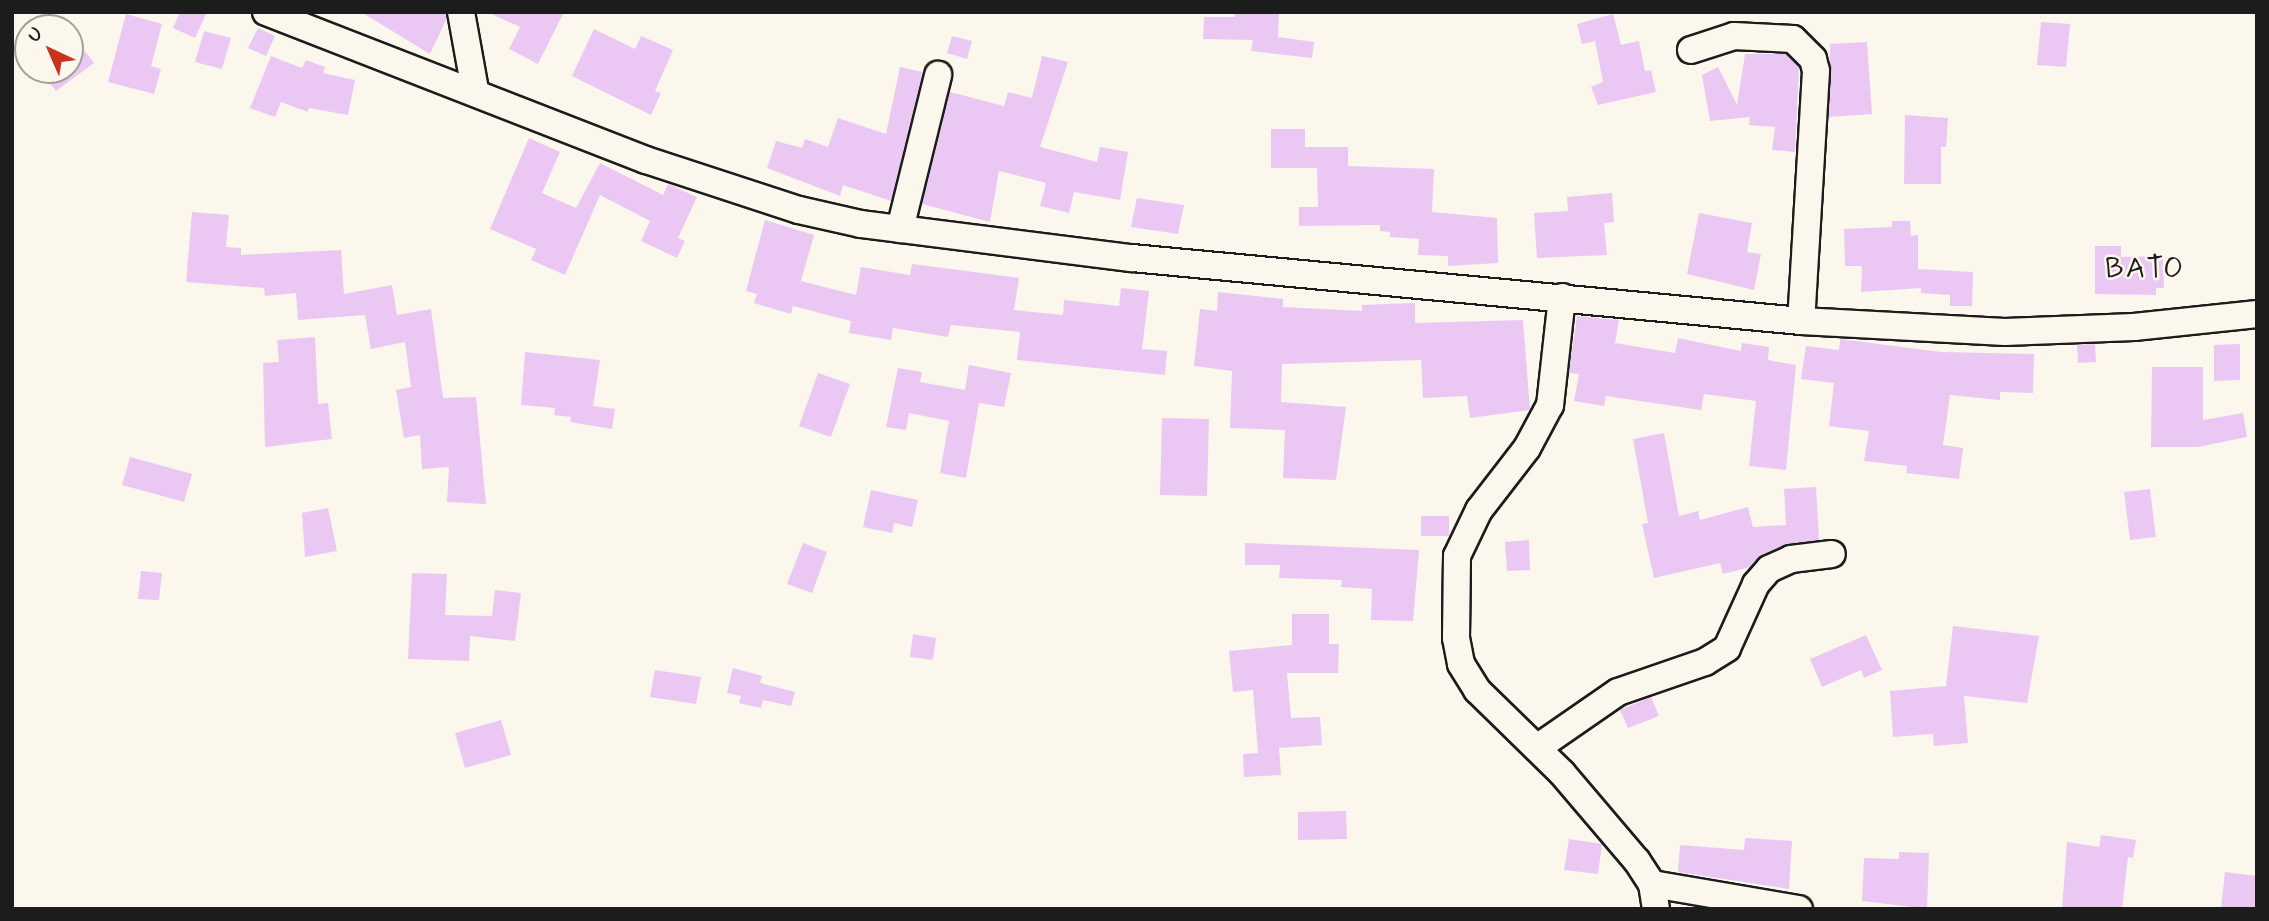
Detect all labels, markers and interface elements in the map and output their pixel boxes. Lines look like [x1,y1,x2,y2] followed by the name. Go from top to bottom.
[14,14,84,84] north arrow
[22,22,49,48] text: U
[2103,251,2187,287] district label: BATO

